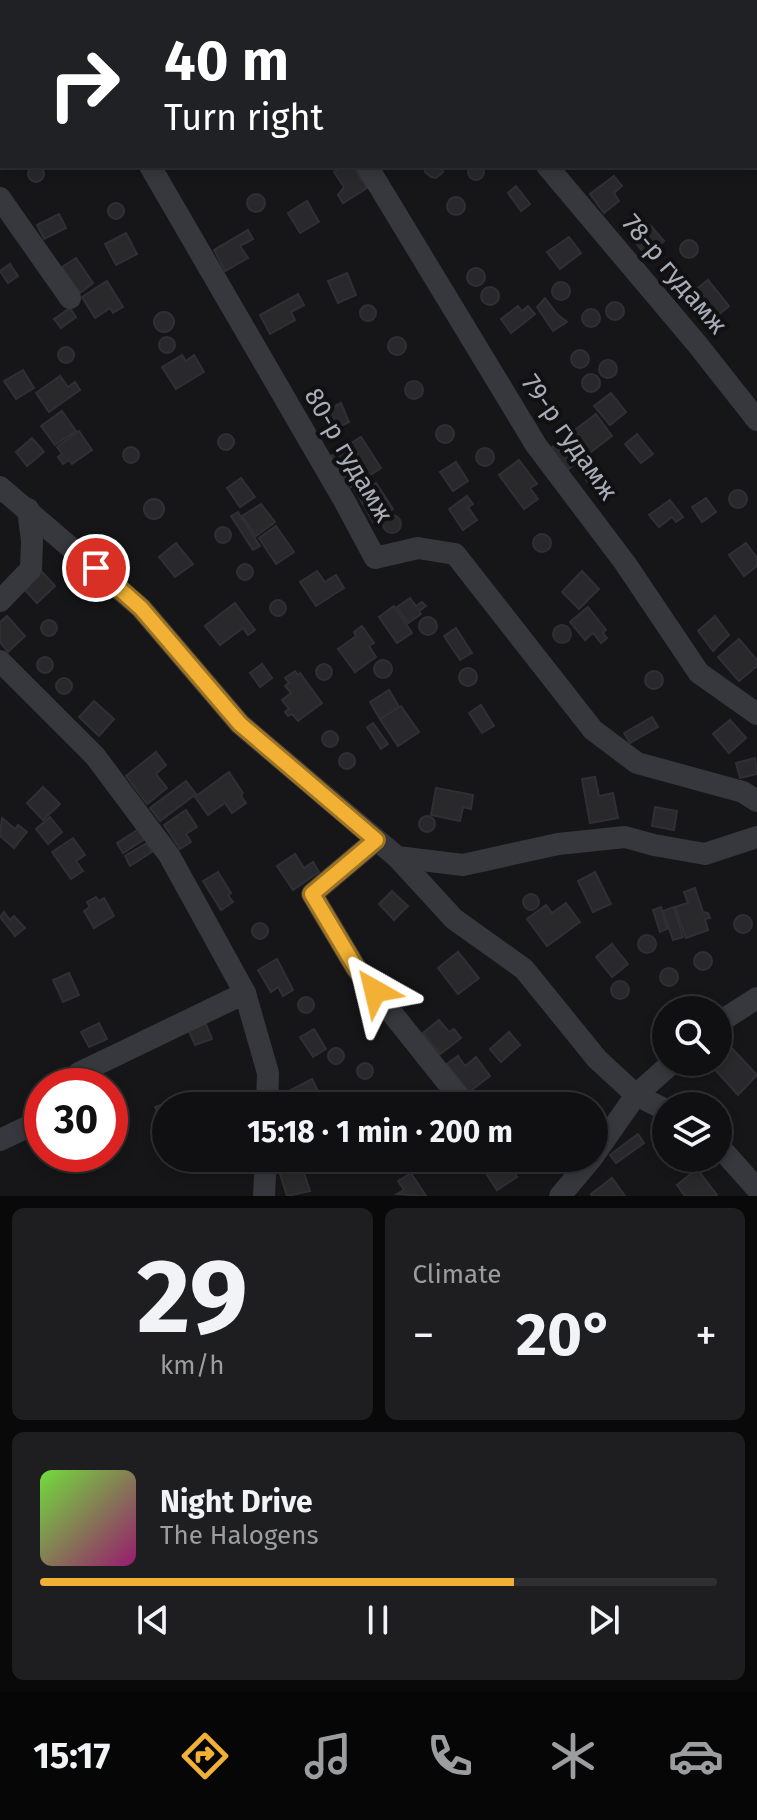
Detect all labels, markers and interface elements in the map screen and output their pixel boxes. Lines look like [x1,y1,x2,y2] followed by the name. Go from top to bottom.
[164,28,289,95] text: 40 m
[32,32,136,136] icon: right
[164,96,324,140] text: Turn right
[616,208,734,341] street label: 78-р гудамж
[515,369,624,506] street label: 79-р гудамж
[298,383,400,528] street label: 80-р гудамж
[62,534,130,602] pin
[74,546,118,590] icon: arrive
[333,949,417,1033] position arrow
[652,996,732,1172] map controls
[652,996,732,1076] button: search
[24,1068,128,1172] speed limit sign: 30
[652,1092,732,1172] button: layers
[247,1114,513,1150] text: 15:18 · 1 min · 200 m
[137,1235,248,1360] text: 29
[413,1259,501,1290] text: Climate
[516,1299,613,1371] text: 20°
[413,1309,435,1362] text: −
[695,1309,717,1362] text: +
[160,1350,224,1381] text: km/h
[160,1484,313,1520] text: Night Drive
[160,1520,319,1551] text: The Halogens
[131,1598,175,1642] icon: previous
[356,1598,400,1642] icon: pause
[582,1598,626,1642] icon: next
[177,1728,233,1784] icon: directions
[300,1728,356,1784] icon: music
[422,1728,478,1784] icon: phone
[545,1728,601,1784] icon: climate
[668,1728,724,1784] icon: car
[33,1734,110,1778] text: 15:17

